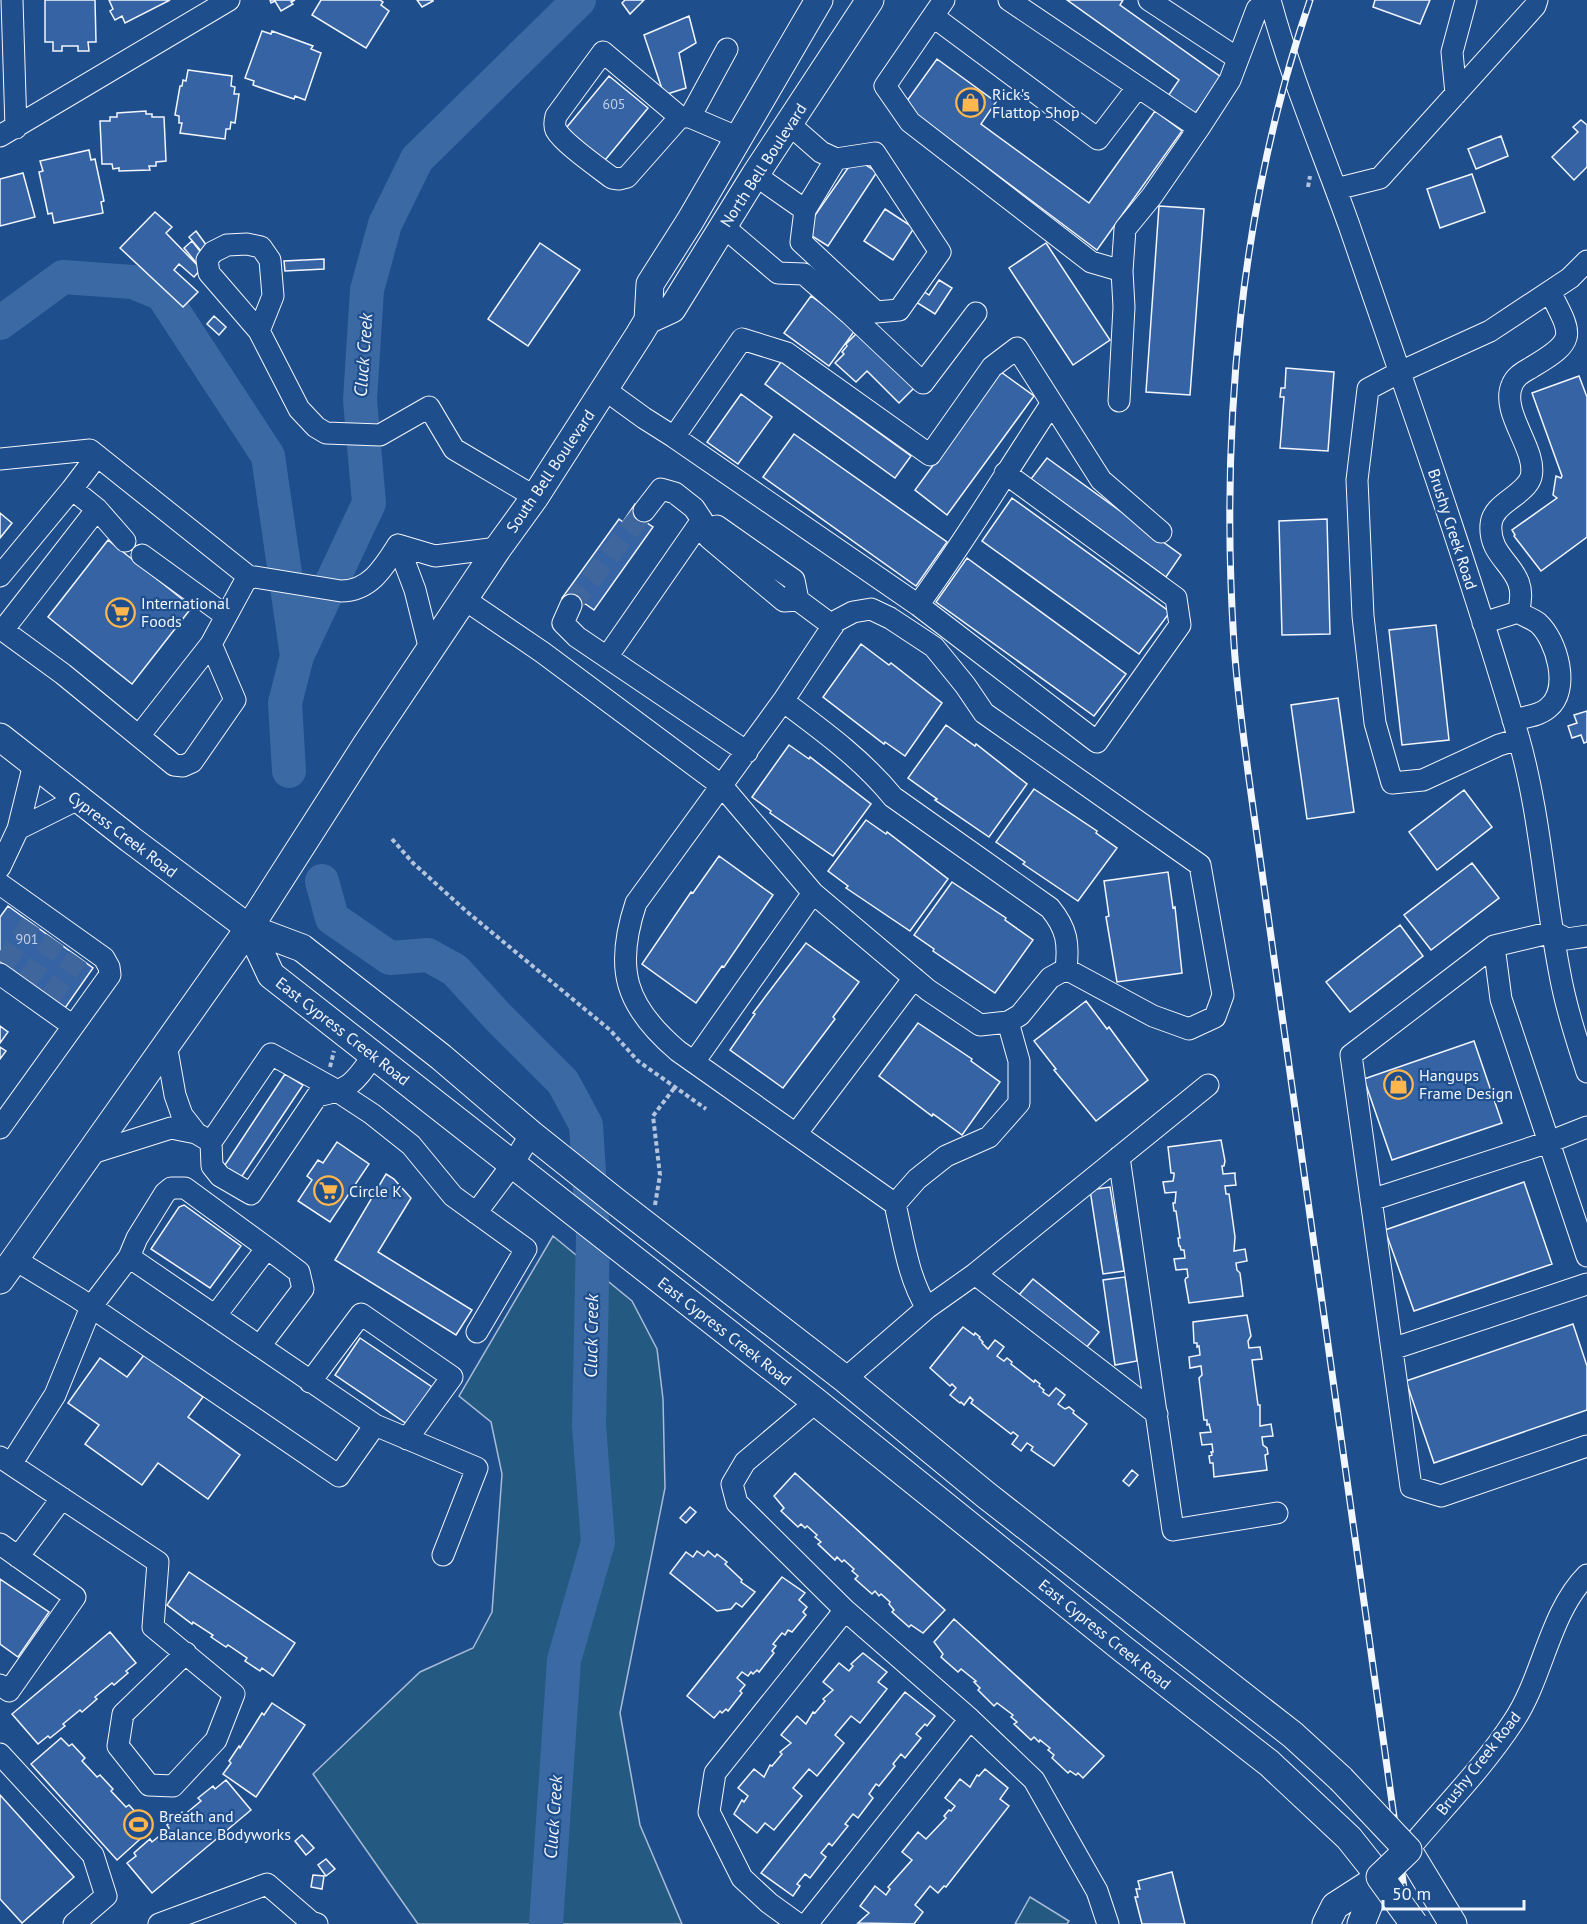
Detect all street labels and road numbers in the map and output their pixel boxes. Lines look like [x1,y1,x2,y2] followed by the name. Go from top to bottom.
[716,99,810,231] street label: North Bell Boulevard
[501,406,599,536] street label: South Bell Boulevard
[1424,466,1482,592] street label: Brushy Creek Road
[64,786,182,882] street label: Cypress Creek Road
[272,972,414,1090] street label: East Cypress Creek Road
[654,1272,796,1390] street label: East Cypress Creek Road
[1035,1574,1175,1694] street label: East Cypress Creek Road
[1431,1707,1525,1819] street label: Brushy Creek Road

